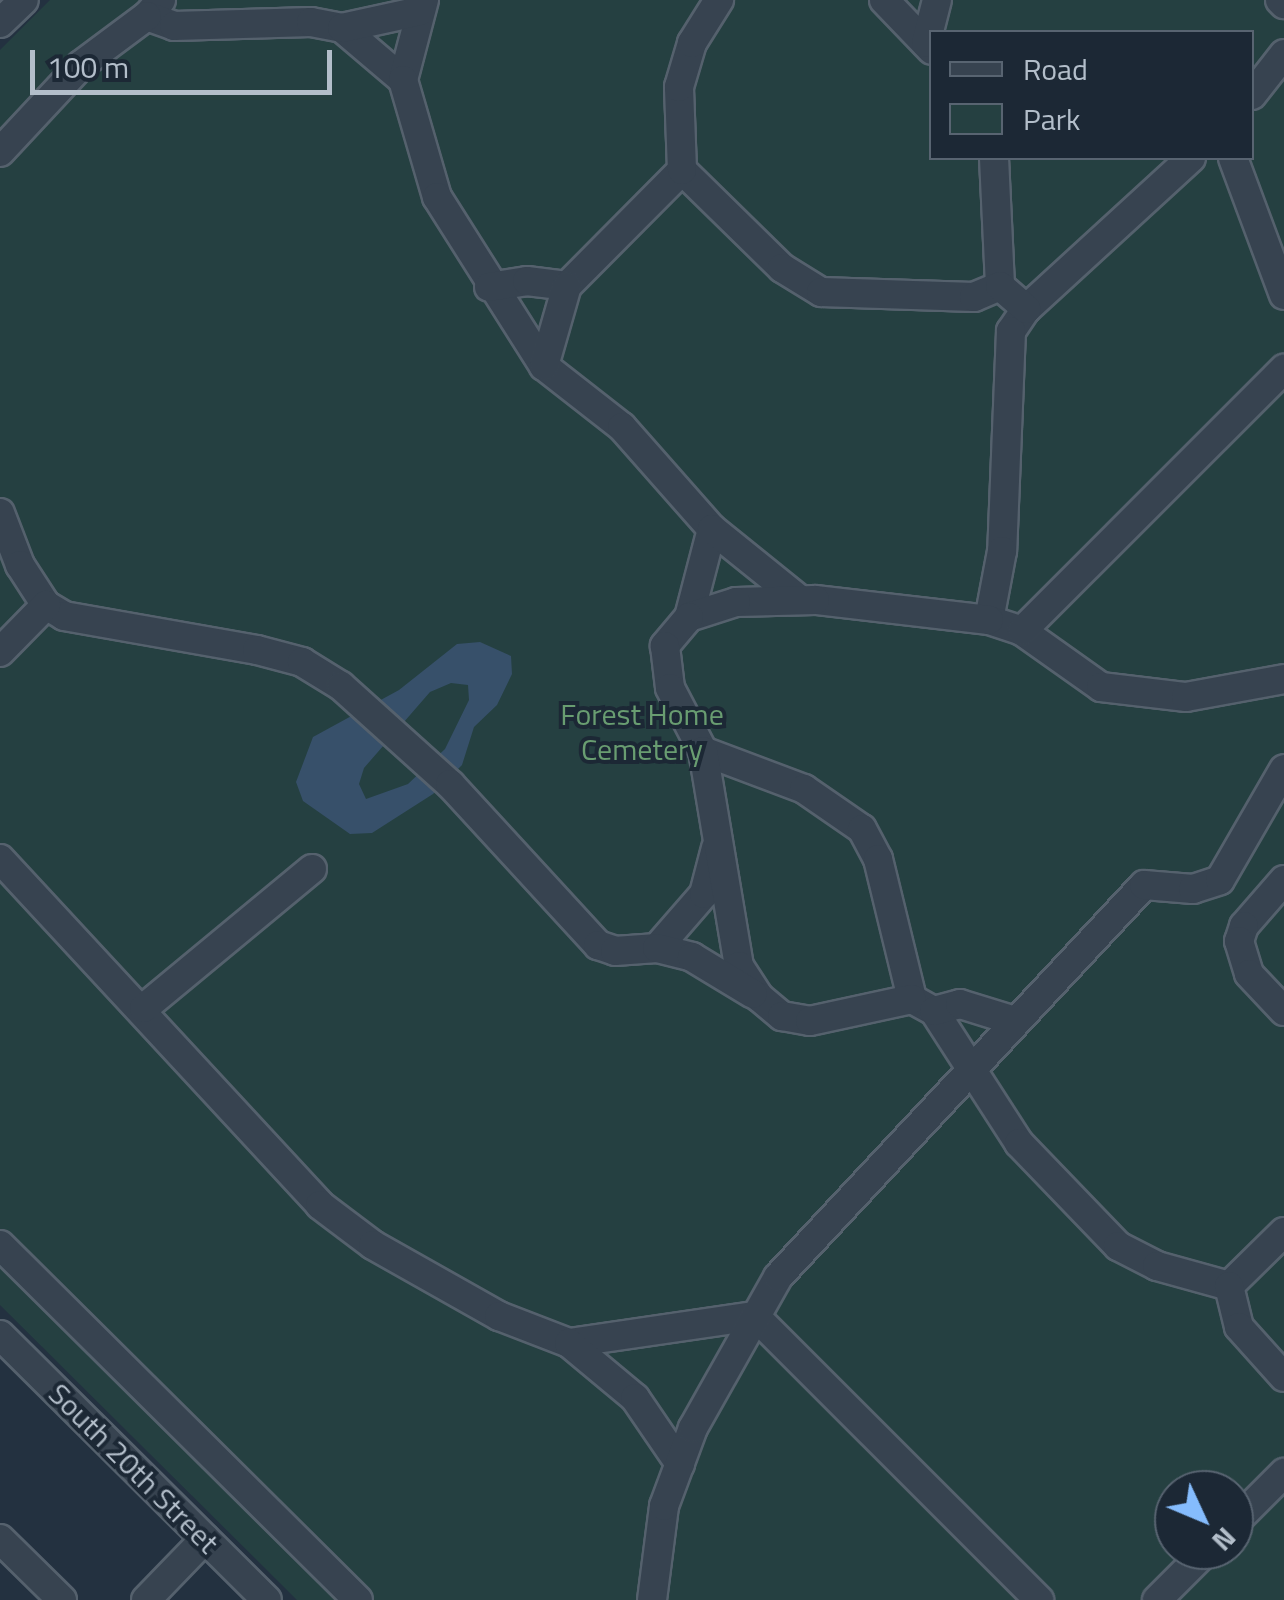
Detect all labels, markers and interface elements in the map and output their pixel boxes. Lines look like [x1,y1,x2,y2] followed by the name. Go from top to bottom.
[35,30,338,92] scale bar
[929,30,1254,160] legend
[47,44,129,90] text: 100 m
[1023,46,1088,92] text: Road
[1023,96,1080,142] text: Park
[560,696,724,766] park label: Forest Home Cemetery
[42,1376,226,1560] street label: South 20th Street
[1154,1470,1254,1570] north arrow
[1202,1518,1247,1562] text: N

